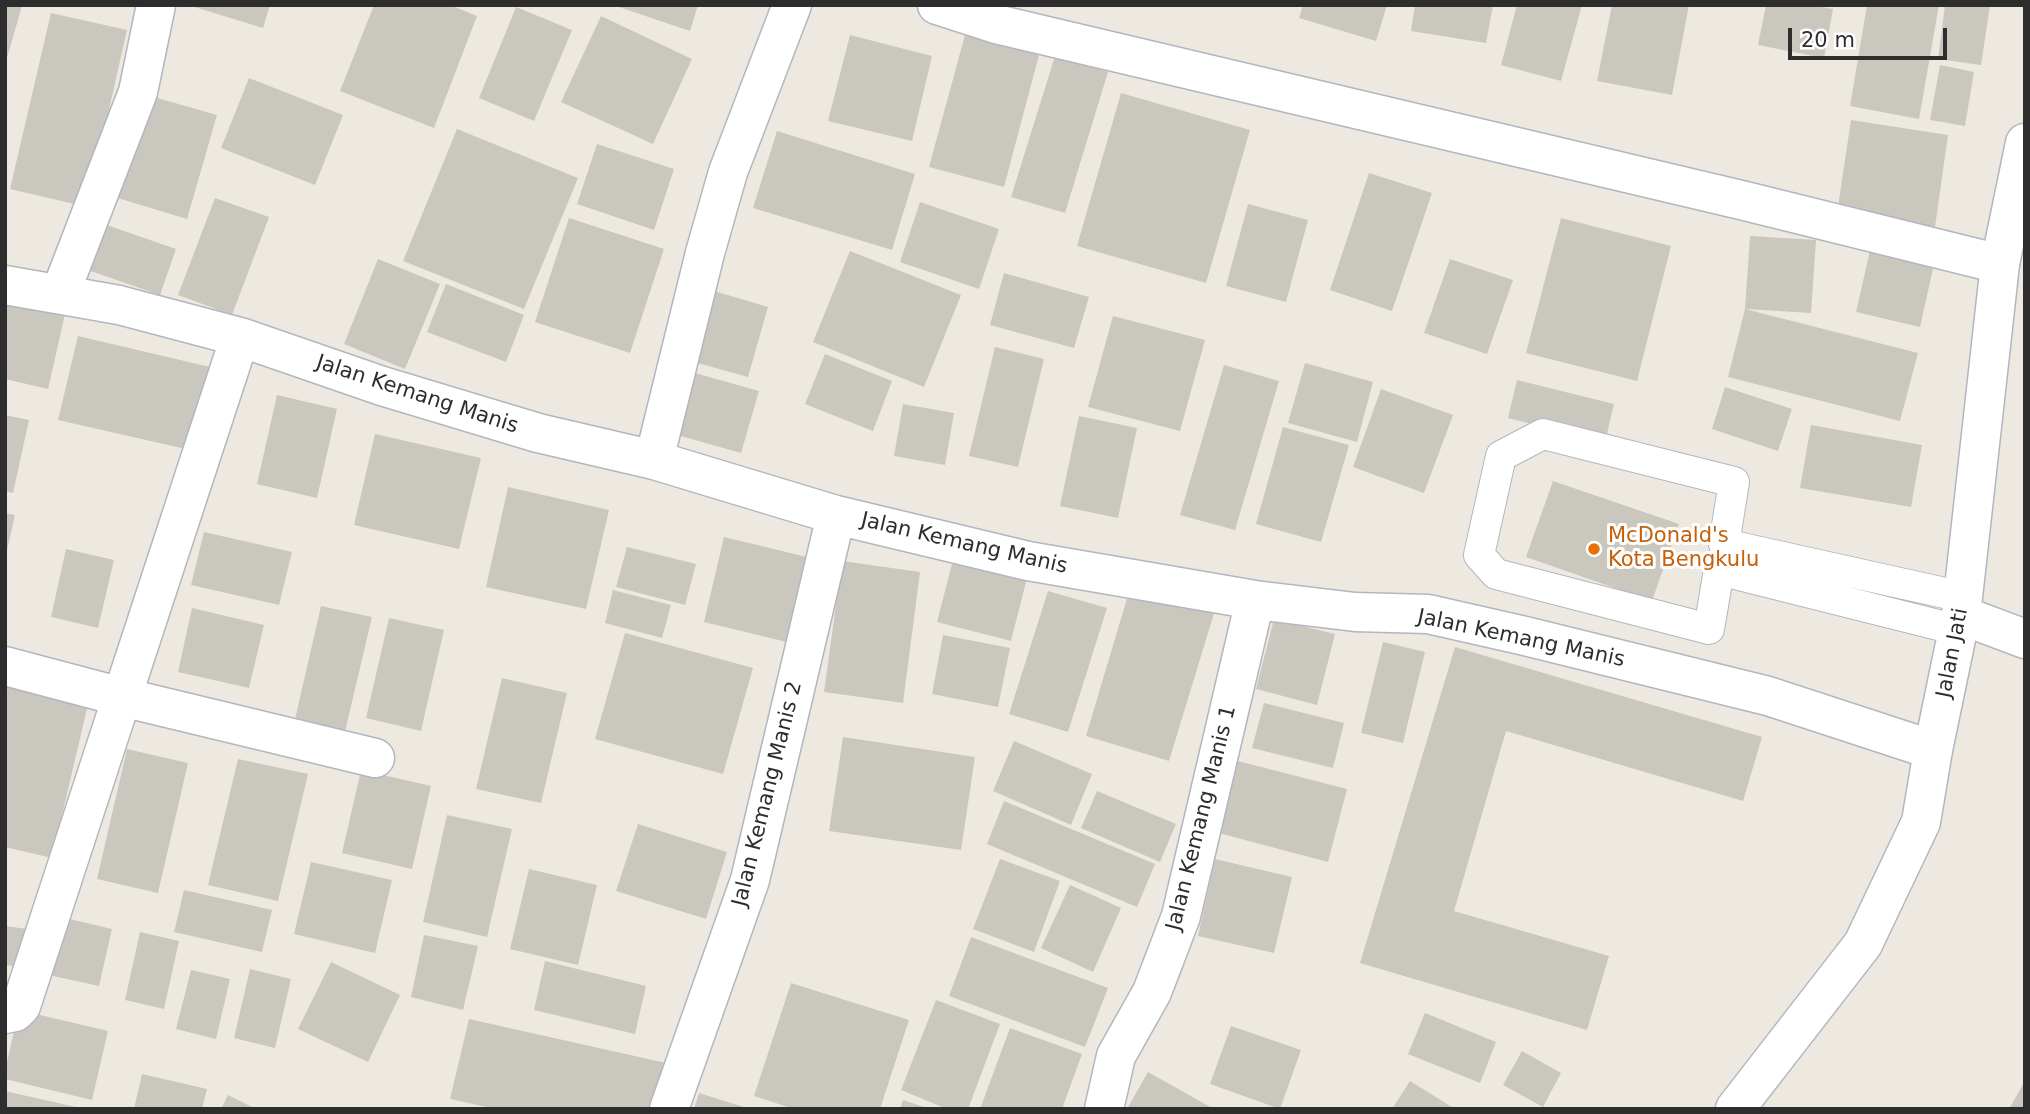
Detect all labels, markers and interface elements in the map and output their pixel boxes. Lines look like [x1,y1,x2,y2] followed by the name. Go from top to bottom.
[1792,14,1951,58] scale bar
[1801,28,1855,52] text: 20 m
[313,350,521,440] street label: Jalan Kemang Manis
[858,508,1070,580] street label: Jalan Kemang Manis
[1608,524,1759,574] place label: McDonald's Kota Bengkulu
[1586,541,1602,557] marker: McDonald's Kota Bengkulu
[1415,605,1627,673] street label: Jalan Kemang Manis
[1932,606,1974,700] street label: Jalan Jati
[728,679,808,909] street label: Jalan Kemang Manis 2
[1162,703,1242,933] street label: Jalan Kemang Manis 1

